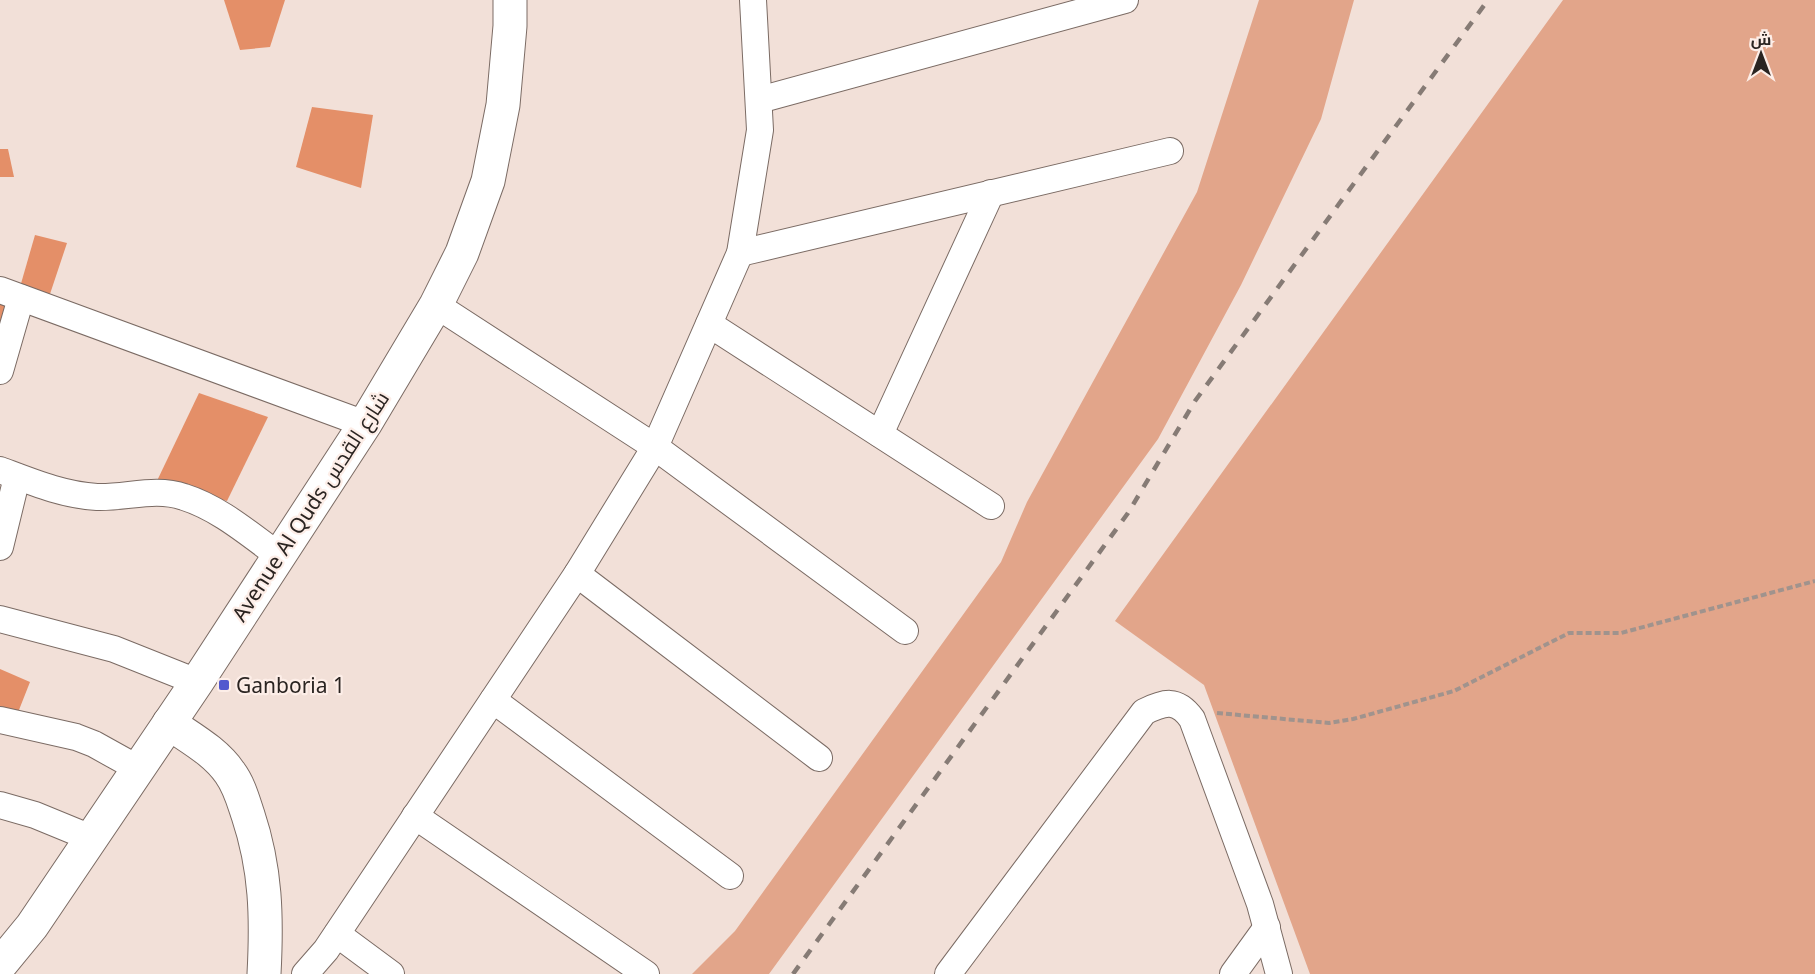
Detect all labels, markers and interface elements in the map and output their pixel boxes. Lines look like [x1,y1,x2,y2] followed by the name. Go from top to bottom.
[1731,24,1791,84] north arrow
[1751,28,1771,50] text: ش
[225,386,396,627] street label: Avenue Al Quds شارع القدس
[236,671,345,699] place label: Ganboria 1
[217,678,231,692] marker: Ganboria 1

